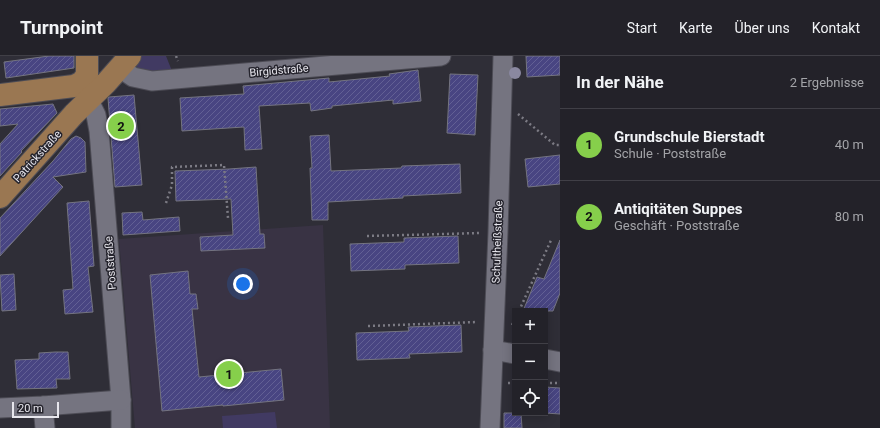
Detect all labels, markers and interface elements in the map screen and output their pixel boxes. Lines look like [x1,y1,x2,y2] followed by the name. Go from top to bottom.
[20,16,103,39] text: Turnpoint
[627,20,657,36] text: Start
[679,20,713,36] text: Karte
[735,20,790,36] text: Über uns
[812,20,860,36] text: Kontakt
[249,61,309,80] street label: Birgidstraße
[576,72,664,92] text: In der Nähe
[790,75,864,90] text: 2 Ergebnisse
[108,111,134,141] pin: 2
[11,128,64,185] street label: Patrickstraße
[614,128,765,146] text: Grundschule Bierstadt
[585,137,593,152] text: 1
[835,137,864,152] text: 40 m
[614,146,726,161] text: Schule · Poststraße
[490,200,505,284] street label: Schultheißstraße
[614,200,742,218] text: Antiqitäten Suppes
[585,209,593,224] text: 2
[835,209,864,224] text: 80 m
[614,218,739,233] text: Geschäft · Poststraße
[102,236,119,290] street label: Poststraße
[233,274,253,294] your location
[512,308,548,416] map controls
[512,308,548,344] button: +
[512,344,548,380] button: −
[216,359,242,389] pin: 1
[512,380,548,416] button: locate
[12,400,59,419] scale bar
[18,402,43,415] text: 20 m

